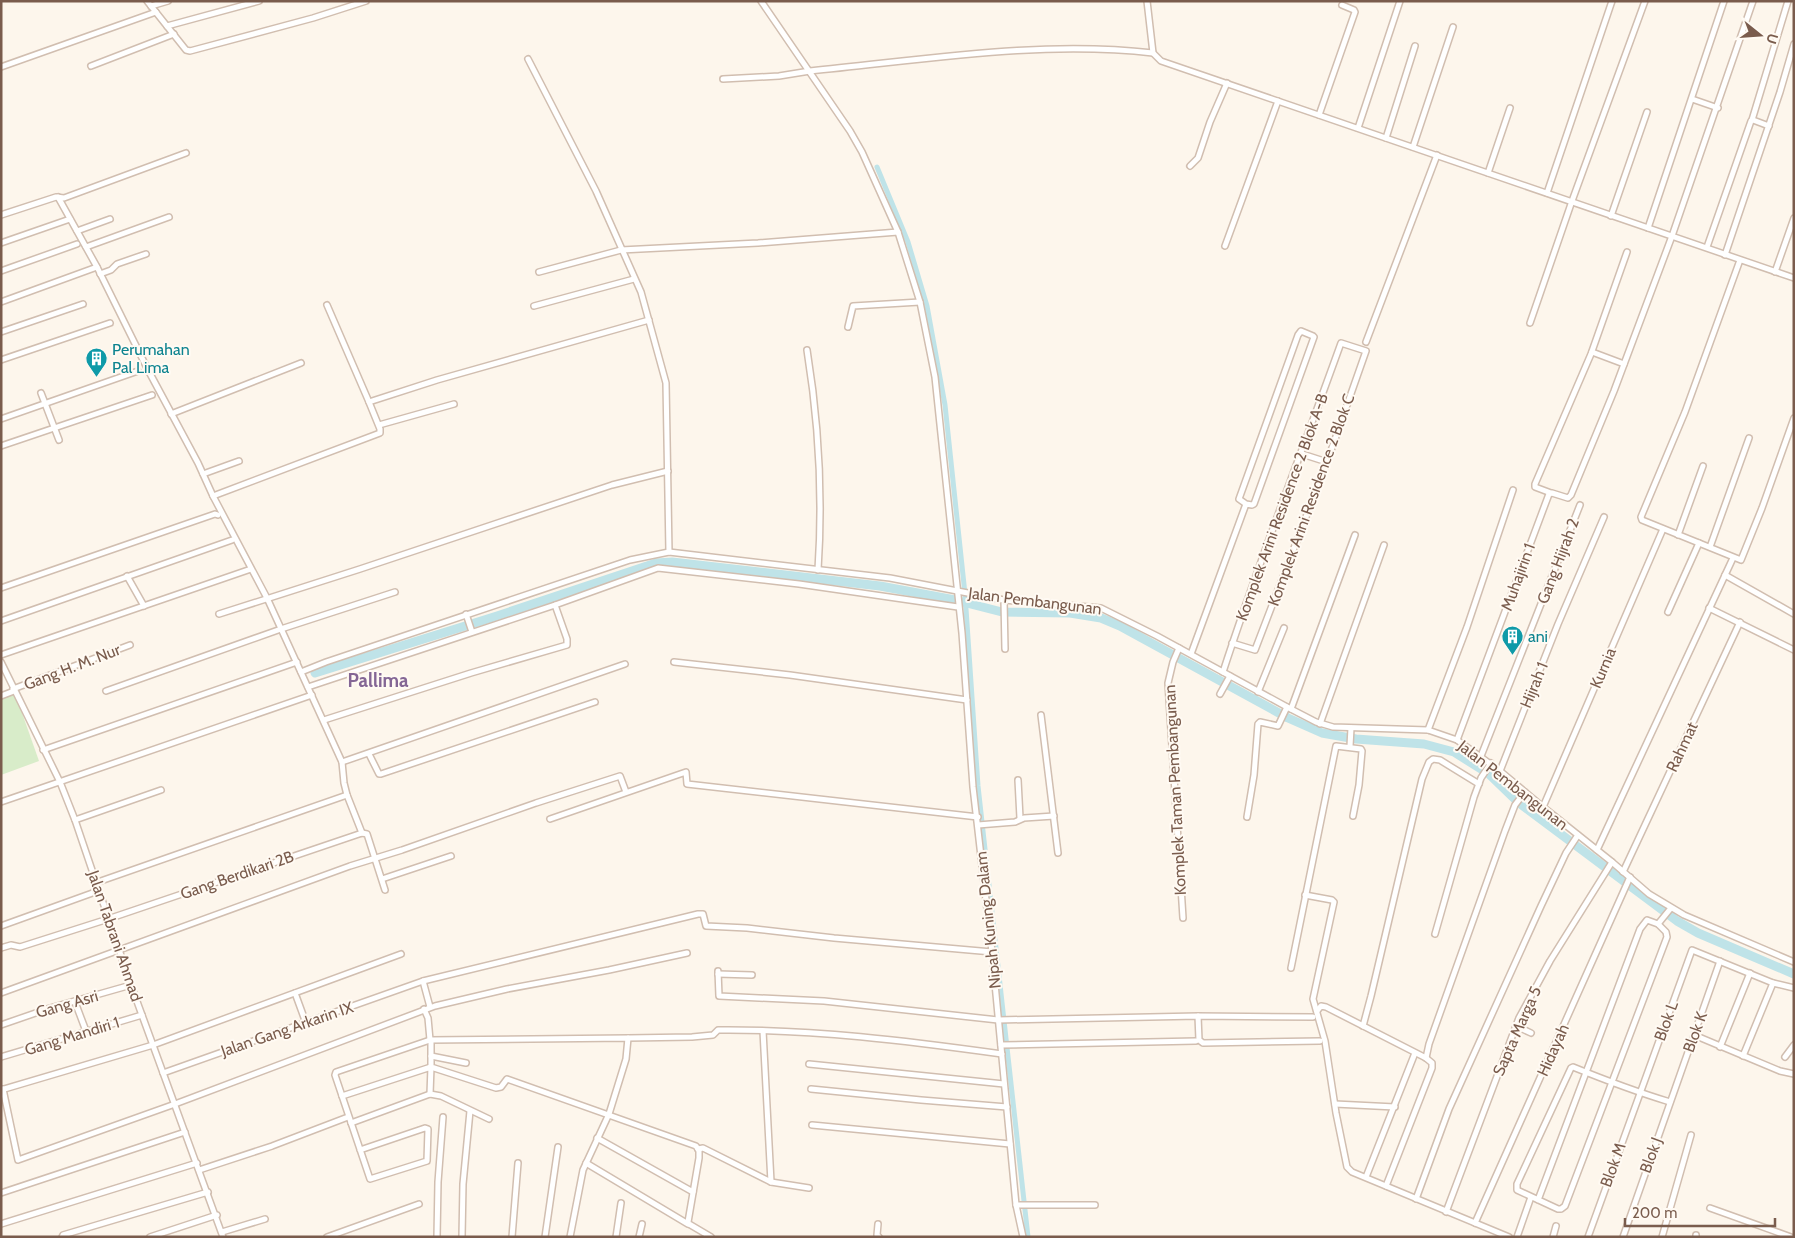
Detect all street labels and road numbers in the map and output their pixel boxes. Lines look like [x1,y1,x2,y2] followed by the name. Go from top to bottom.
[1232,390,1332,623] street label: Komplek Arini Residence 2 Blok A-B
[1264,391,1358,609] street label: Komplek Arini Residence 2 Blok C
[1533,516,1583,606] street label: Gang Hijrah 2
[1497,541,1539,613] street label: Muhajirin 1
[966,583,1103,619] street label: Jalan Pembangunan
[21,640,124,694] street label: Gang H. M. Nur
[1586,645,1620,691] street label: Kurnia
[1516,659,1552,711] street label: Hijrah 1
[1160,684,1190,896] street label: Komplek Taman Pembangunan
[1662,718,1702,775] street label: Rahmat
[1453,736,1572,834] street label: Jalan Pembangunan
[178,847,297,903] street label: Gang Berdikari 2B
[971,850,1005,990] street label: Nipah Kuning Dalam
[83,867,146,1004] street label: Jalan Tabrani Ahmad
[1489,983,1545,1079] street label: Sapta Marga 5
[34,986,100,1022] street label: Gang Asri
[217,997,356,1061] street label: Jalan Gang Arkarin IX
[1650,999,1682,1043] street label: Blok L
[1679,1009,1711,1055] street label: Blok K
[22,1013,122,1059] street label: Gang Mandiri 1
[1533,1021,1573,1079] street label: Hidayah
[1636,1134,1666,1176] street label: Blok J
[1596,1140,1630,1190] street label: Blok M

